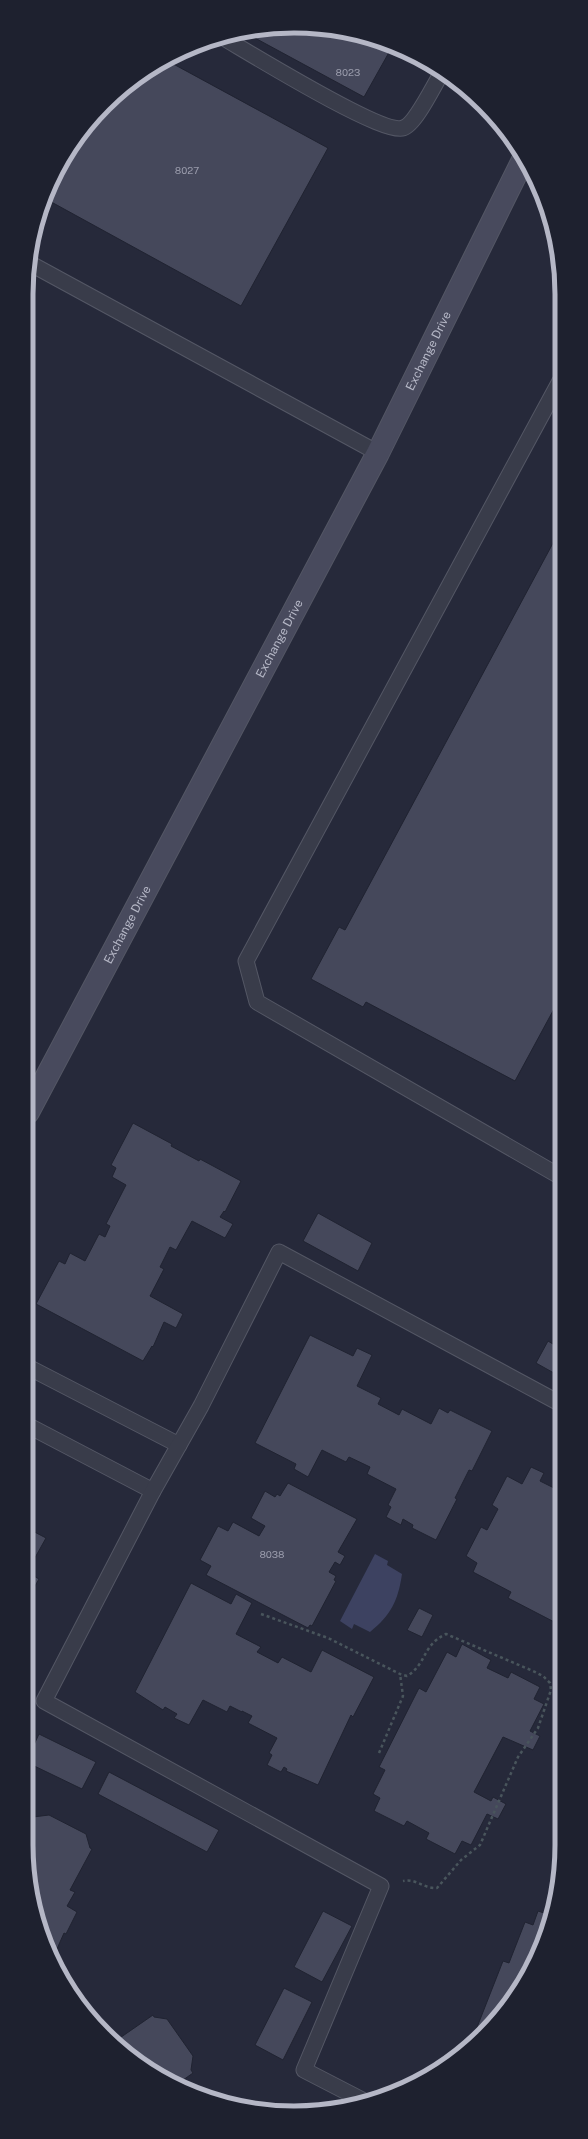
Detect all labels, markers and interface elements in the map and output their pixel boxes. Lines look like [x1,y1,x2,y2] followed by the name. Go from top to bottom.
[336,66,360,78] house number: 8023
[175,164,199,176] house number: 8027
[403,309,454,393] street label: Exchange Drive
[253,597,306,680] street label: Exchange Drive
[101,883,154,966] street label: Exchange Drive
[259,1548,285,1560] house number: 8038

